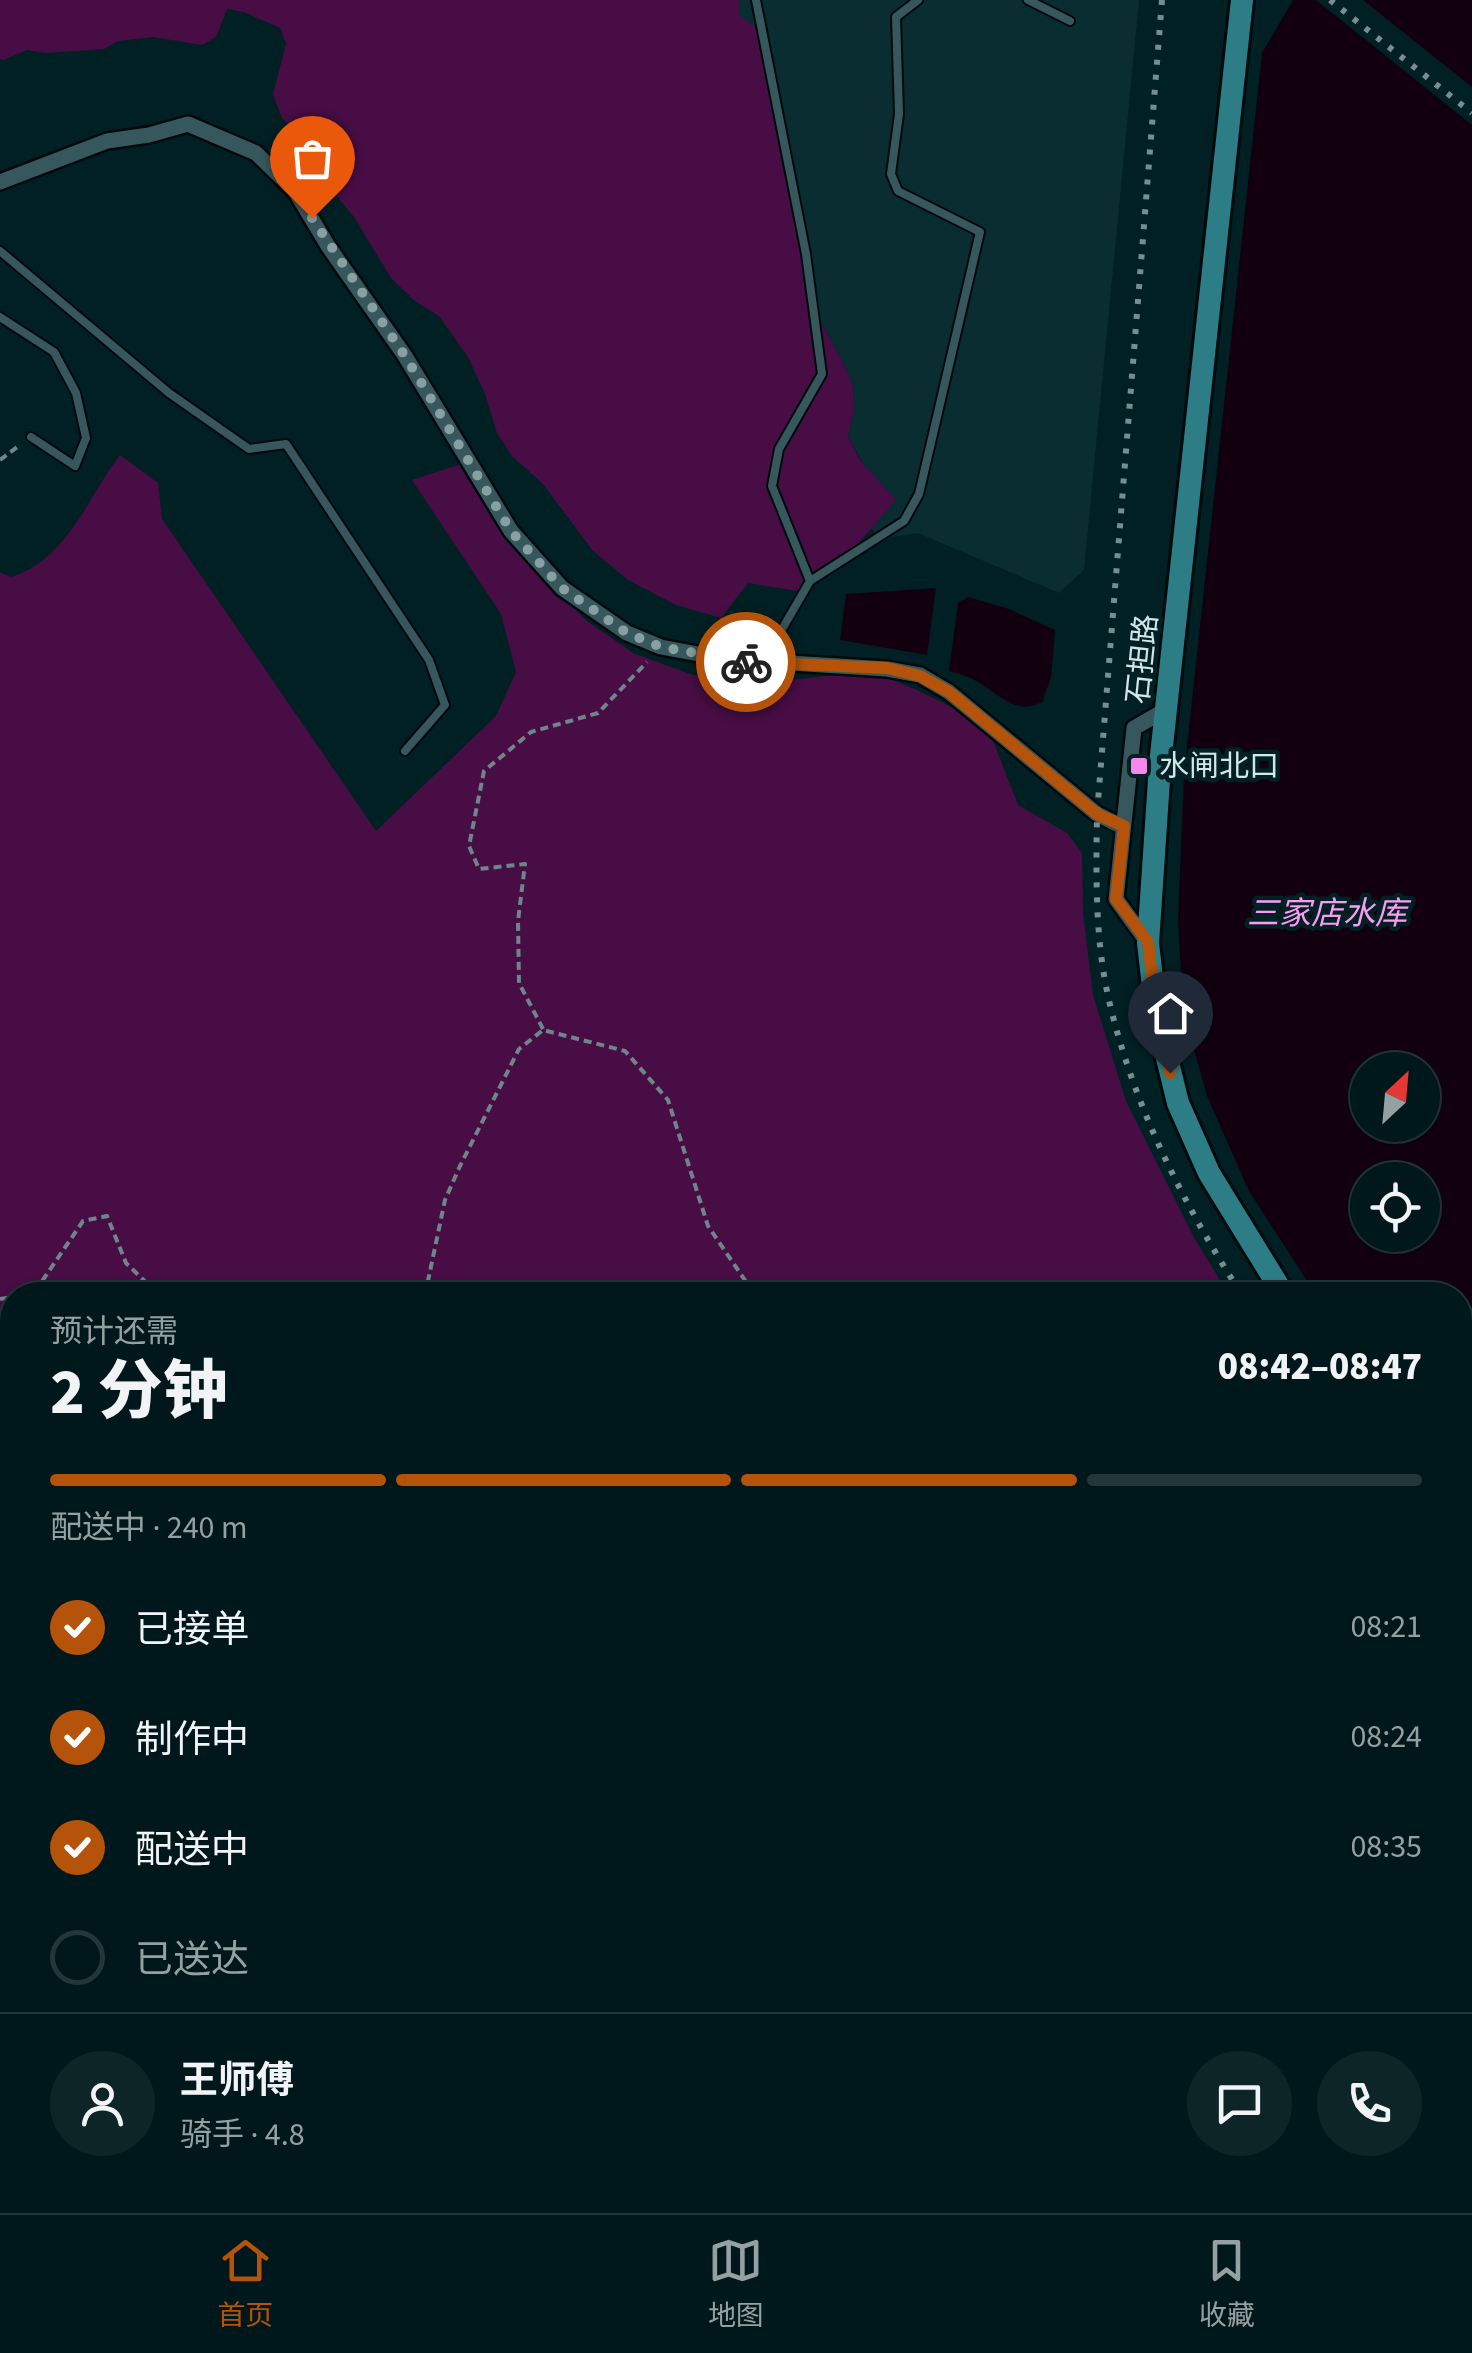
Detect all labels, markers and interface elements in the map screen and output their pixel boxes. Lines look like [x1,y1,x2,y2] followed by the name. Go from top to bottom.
[270,116,355,219] pin
[285,131,340,186] icon: bag
[696,612,796,712] courier
[1116,612,1169,706] street label: 石担路
[719,635,774,690] icon: bike
[1159,745,1279,788] place label: 水闸北口
[1128,755,1150,777] marker: 水闸北口
[1247,891,1412,937] water label: 三家店水库
[1128,971,1213,1074] pin
[1143,986,1198,1041] icon: home
[1350,1052,1440,1142] north arrow
[1350,1052,1440,1252] map controls
[1350,1162,1440,1252] button: locate
[50,1309,178,1355] text: 预计还需
[1218,1340,1422,1394] text: 08:42–08:47
[50,1346,228,1439] text: 2 分钟
[50,1505,247,1551] text: 配送中 · 240 m
[50,1600,105,1655] icon: check
[135,1603,249,1657] text: 已接单
[1350,1604,1422,1650] text: 08:21
[50,1710,105,1765] icon: check
[135,1713,249,1767] text: 制作中
[1350,1714,1422,1760] text: 08:24
[50,1820,105,1875] icon: check
[135,1823,249,1877] text: 配送中
[1350,1824,1422,1870] text: 08:35
[135,1933,249,1987] text: 已送达
[50,2051,155,2156] button: person
[1187,2051,1292,2156] button: chat
[1317,2051,1422,2156] button: phone
[180,2054,294,2108] text: 王师傅
[180,2112,305,2158] text: 骑手 · 4.8
[217,2233,273,2336] tab: 首页
[708,2233,764,2336] tab: 地图
[1199,2233,1255,2336] tab: 收藏

